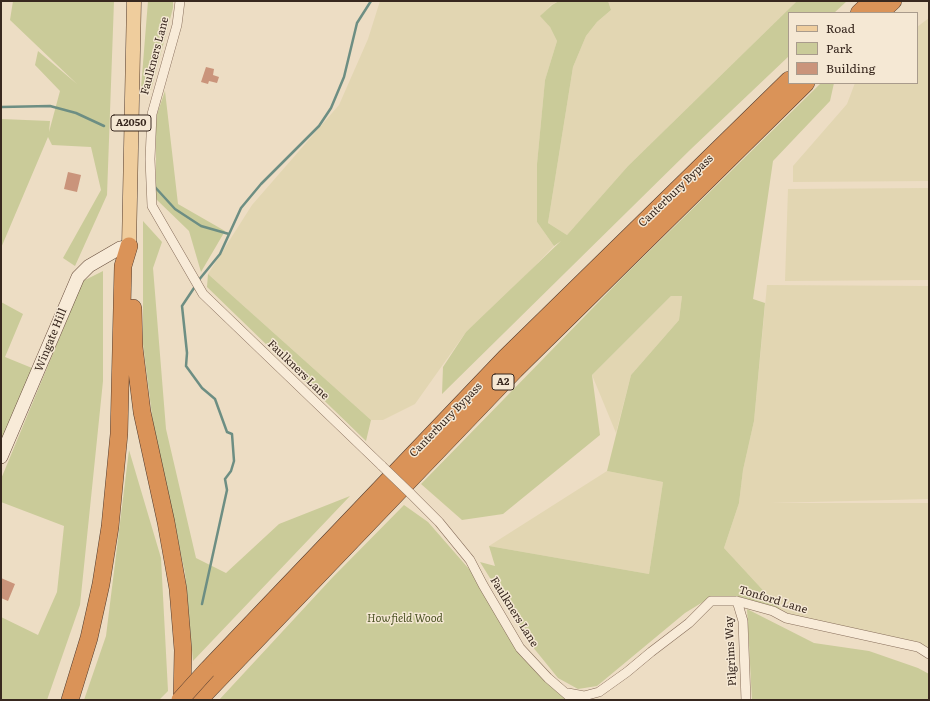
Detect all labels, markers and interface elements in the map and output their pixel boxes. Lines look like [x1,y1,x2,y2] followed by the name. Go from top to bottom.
[788,12,918,84] legend
[138,16,172,96] street label: Faulkners Lane
[826,19,855,37] text: Road
[826,39,852,57] text: Park
[826,59,875,77] text: Building
[111,115,151,131] road number: A2050
[636,152,716,230] street label: Canterbury Bypass
[32,307,70,373] street label: Wingate Hill
[265,337,331,403] street label: Faulkners Lane
[492,374,514,390] road number: A2
[407,380,485,460] street label: Canterbury Bypass
[487,574,541,650] street label: Faulkners Lane
[737,583,809,617] street label: Tonford Lane
[367,612,443,626] park label: Howfield Wood
[723,616,739,686] street label: Pilgrims Way

